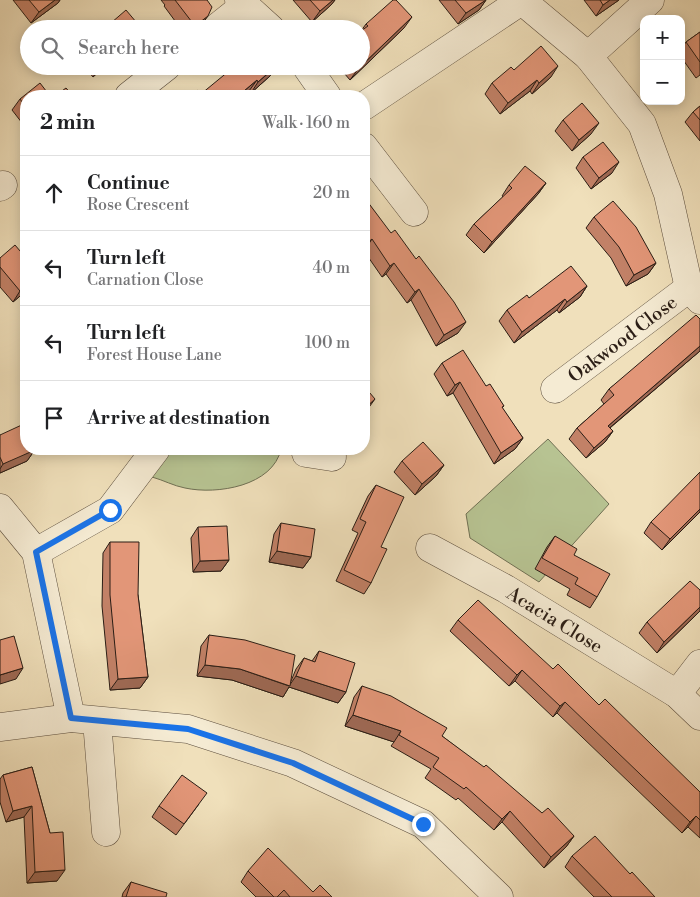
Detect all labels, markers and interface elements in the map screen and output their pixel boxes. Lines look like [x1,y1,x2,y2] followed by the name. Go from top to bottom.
[640,15,685,105] map controls
[640,15,685,60] button: +
[20,20,370,75] search box
[38,34,66,62] icon: search
[78,36,179,60] text: Search here
[640,60,685,105] button: −
[40,110,95,136] text: 2 min
[262,113,350,133] text: Walk · 160 m
[87,171,170,195] text: Continue
[40,179,68,207] icon: ahead
[313,183,350,203] text: 20 m
[87,195,190,215] text: Rose Crescent
[87,246,166,270] text: Turn left
[40,254,68,282] icon: left
[313,258,350,278] text: 40 m
[87,270,203,290] text: Carnation Close
[563,290,682,388] street label: Oakwood Close
[87,321,166,345] text: Turn left
[40,329,68,357] icon: left
[305,333,350,353] text: 100 m
[87,345,222,365] text: Forest House Lane
[40,404,68,432] icon: arrive
[87,406,270,430] text: Arrive at destination
[99,499,122,522] route start
[501,581,607,659] street label: Acacia Close
[412,813,435,836] route end

